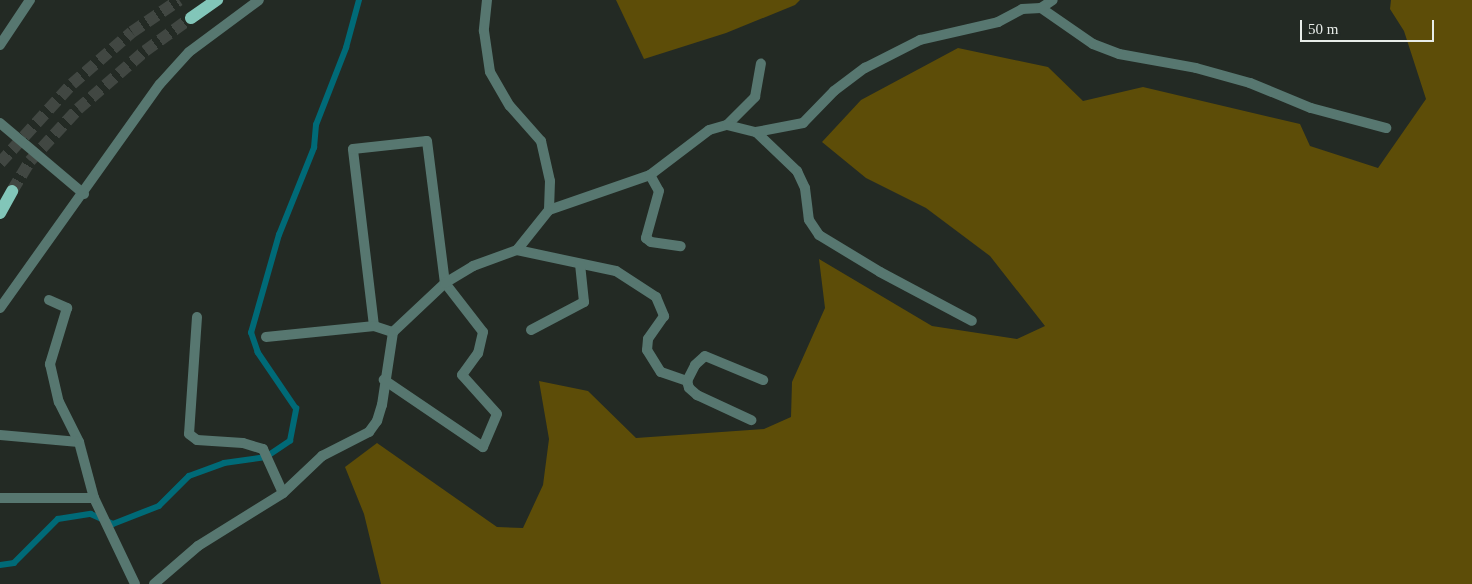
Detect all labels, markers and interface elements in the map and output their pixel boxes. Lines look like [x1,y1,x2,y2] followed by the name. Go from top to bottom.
[1302,10,1436,42] scale bar
[1308,21,1338,37] text: 50 m

